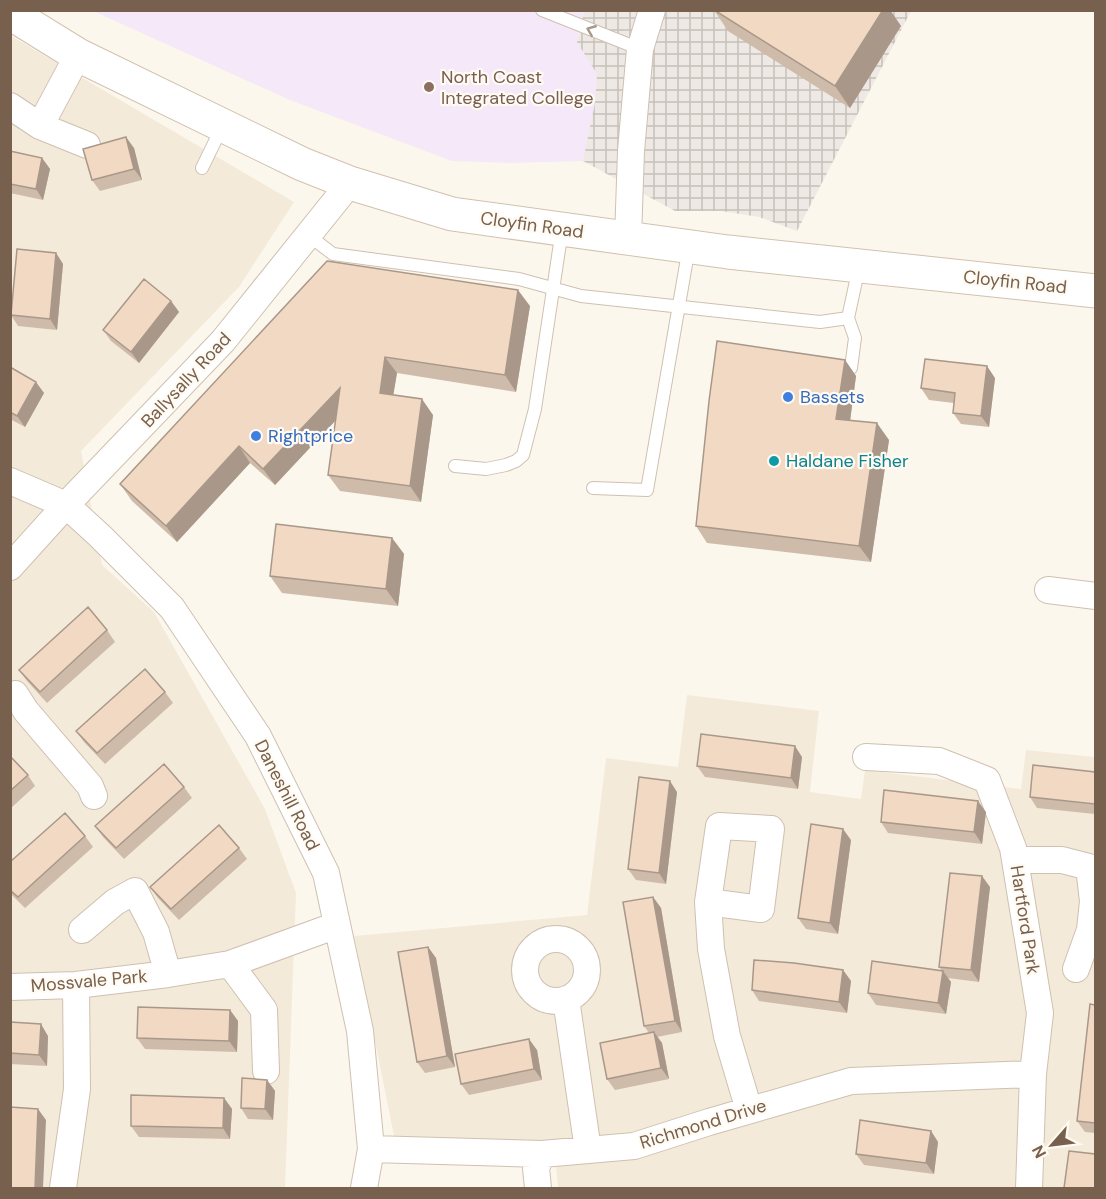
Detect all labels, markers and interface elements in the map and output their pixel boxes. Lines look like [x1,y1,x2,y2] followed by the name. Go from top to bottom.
[586,25,597,37] one-way arrow
[441,65,594,110] place label: North Coast Integrated College
[422,80,436,94] marker: North Coast Integrated College
[479,206,585,244] street label: Cloyfin Road
[962,265,1068,299] street label: Cloyfin Road
[136,327,236,433] street label: Ballysally Road
[800,385,865,409] place label: Bassets
[781,390,795,404] marker: Bassets
[268,424,353,448] place label: Rightprice
[249,429,263,443] marker: Rightprice
[786,449,909,473] place label: Haldane Fisher
[767,454,781,468] marker: Haldane Fisher
[249,736,325,854] street label: Daneshill Road
[1005,864,1045,976] street label: Hartford Park
[30,964,148,998] street label: Mossvale Park
[637,1093,769,1155] street label: Richmond Drive
[1022,1115,1082,1175] north arrow
[1027,1142,1051,1162] text: N

